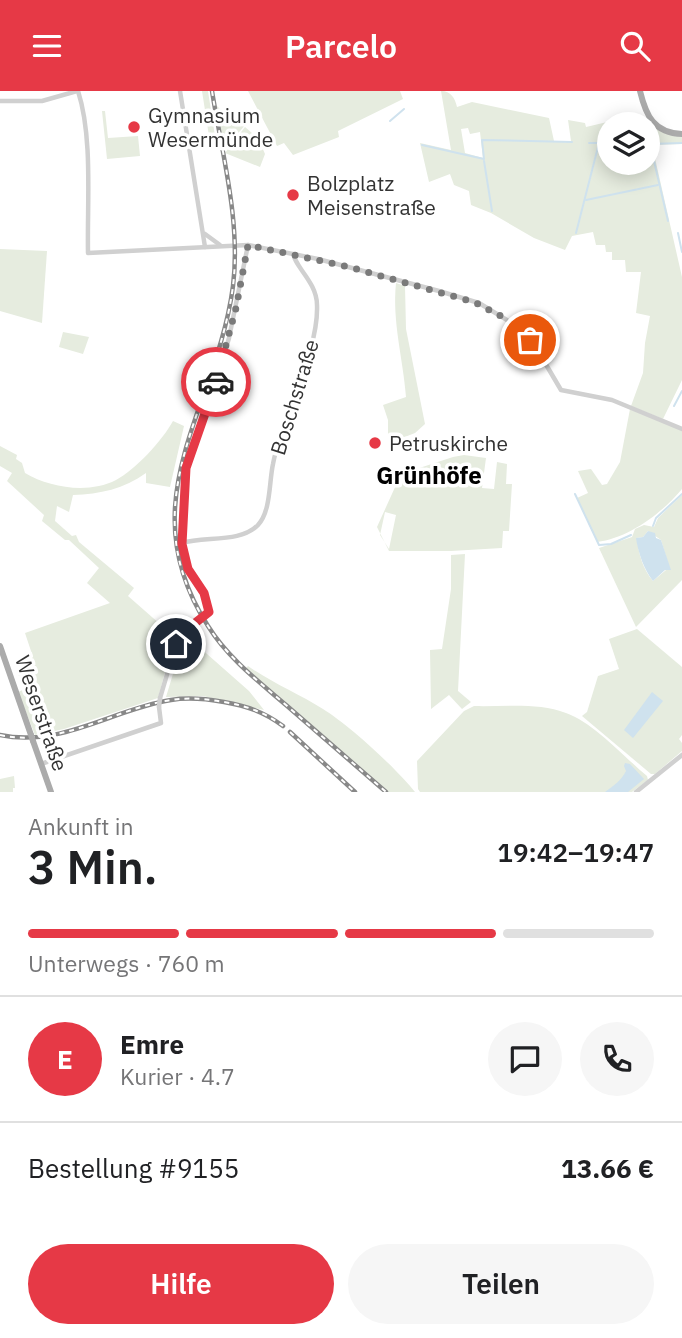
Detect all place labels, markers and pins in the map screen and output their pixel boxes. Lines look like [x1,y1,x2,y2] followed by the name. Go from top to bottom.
[148,101,273,153] place label: Gymnasium Wesermünde
[126,119,142,135] marker: Gymnasium Wesermünde
[307,169,436,221] place label: Bolzplatz Meisenstraße
[285,187,301,203] marker: Bolzplatz Meisenstraße
[500,310,560,370] pin
[389,429,508,457] place label: Petruskirche
[367,435,383,451] marker: Petruskirche
[146,614,206,674] pin

